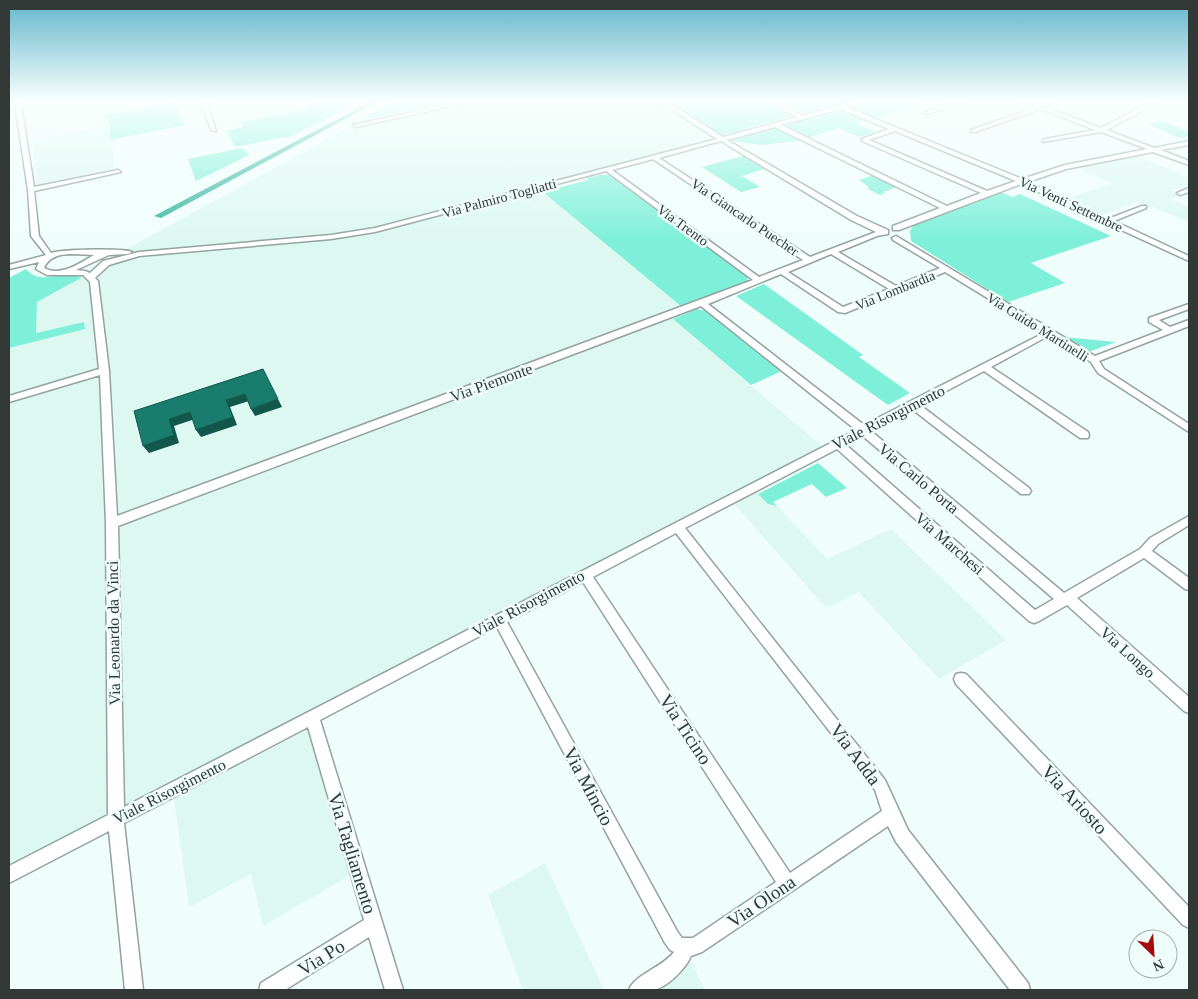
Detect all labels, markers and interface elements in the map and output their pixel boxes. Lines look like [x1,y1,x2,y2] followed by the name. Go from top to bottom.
[1017,174,1125,235] street label: Via Venti Settembre
[440,176,558,221] street label: Via Palmiro Togliatti
[688,176,802,259] street label: Via Giancarlo Puecher
[654,202,711,249] street label: Via Trento
[853,267,938,313] street label: Via Lombardia
[984,290,1092,365] street label: Via Guido Martinelli
[448,360,535,405] street label: Via Piemonte
[829,382,948,454] street label: Viale Risorgimento
[875,440,962,517] street label: Via Carlo Porta
[912,509,988,578] street label: Via Marchesi
[104,560,123,706] street label: Via Leonardo da Vinci
[469,567,588,641] street label: Viale Risorgimento
[1096,623,1159,682] street label: Via Longo
[655,690,716,768] street label: Via Ticino
[826,720,886,789] street label: Via Adda
[559,743,618,829] street label: Via Mincio
[110,756,229,828] street label: Viale Risorgimento
[1037,760,1112,838] street label: Via Ariosto
[324,790,381,916] street label: Via Tagliamento
[723,871,800,932] street label: Via Olona
[1128,929,1178,979] north arrow
[294,935,349,980] street label: Via Po
[1151,956,1166,974] text: N

